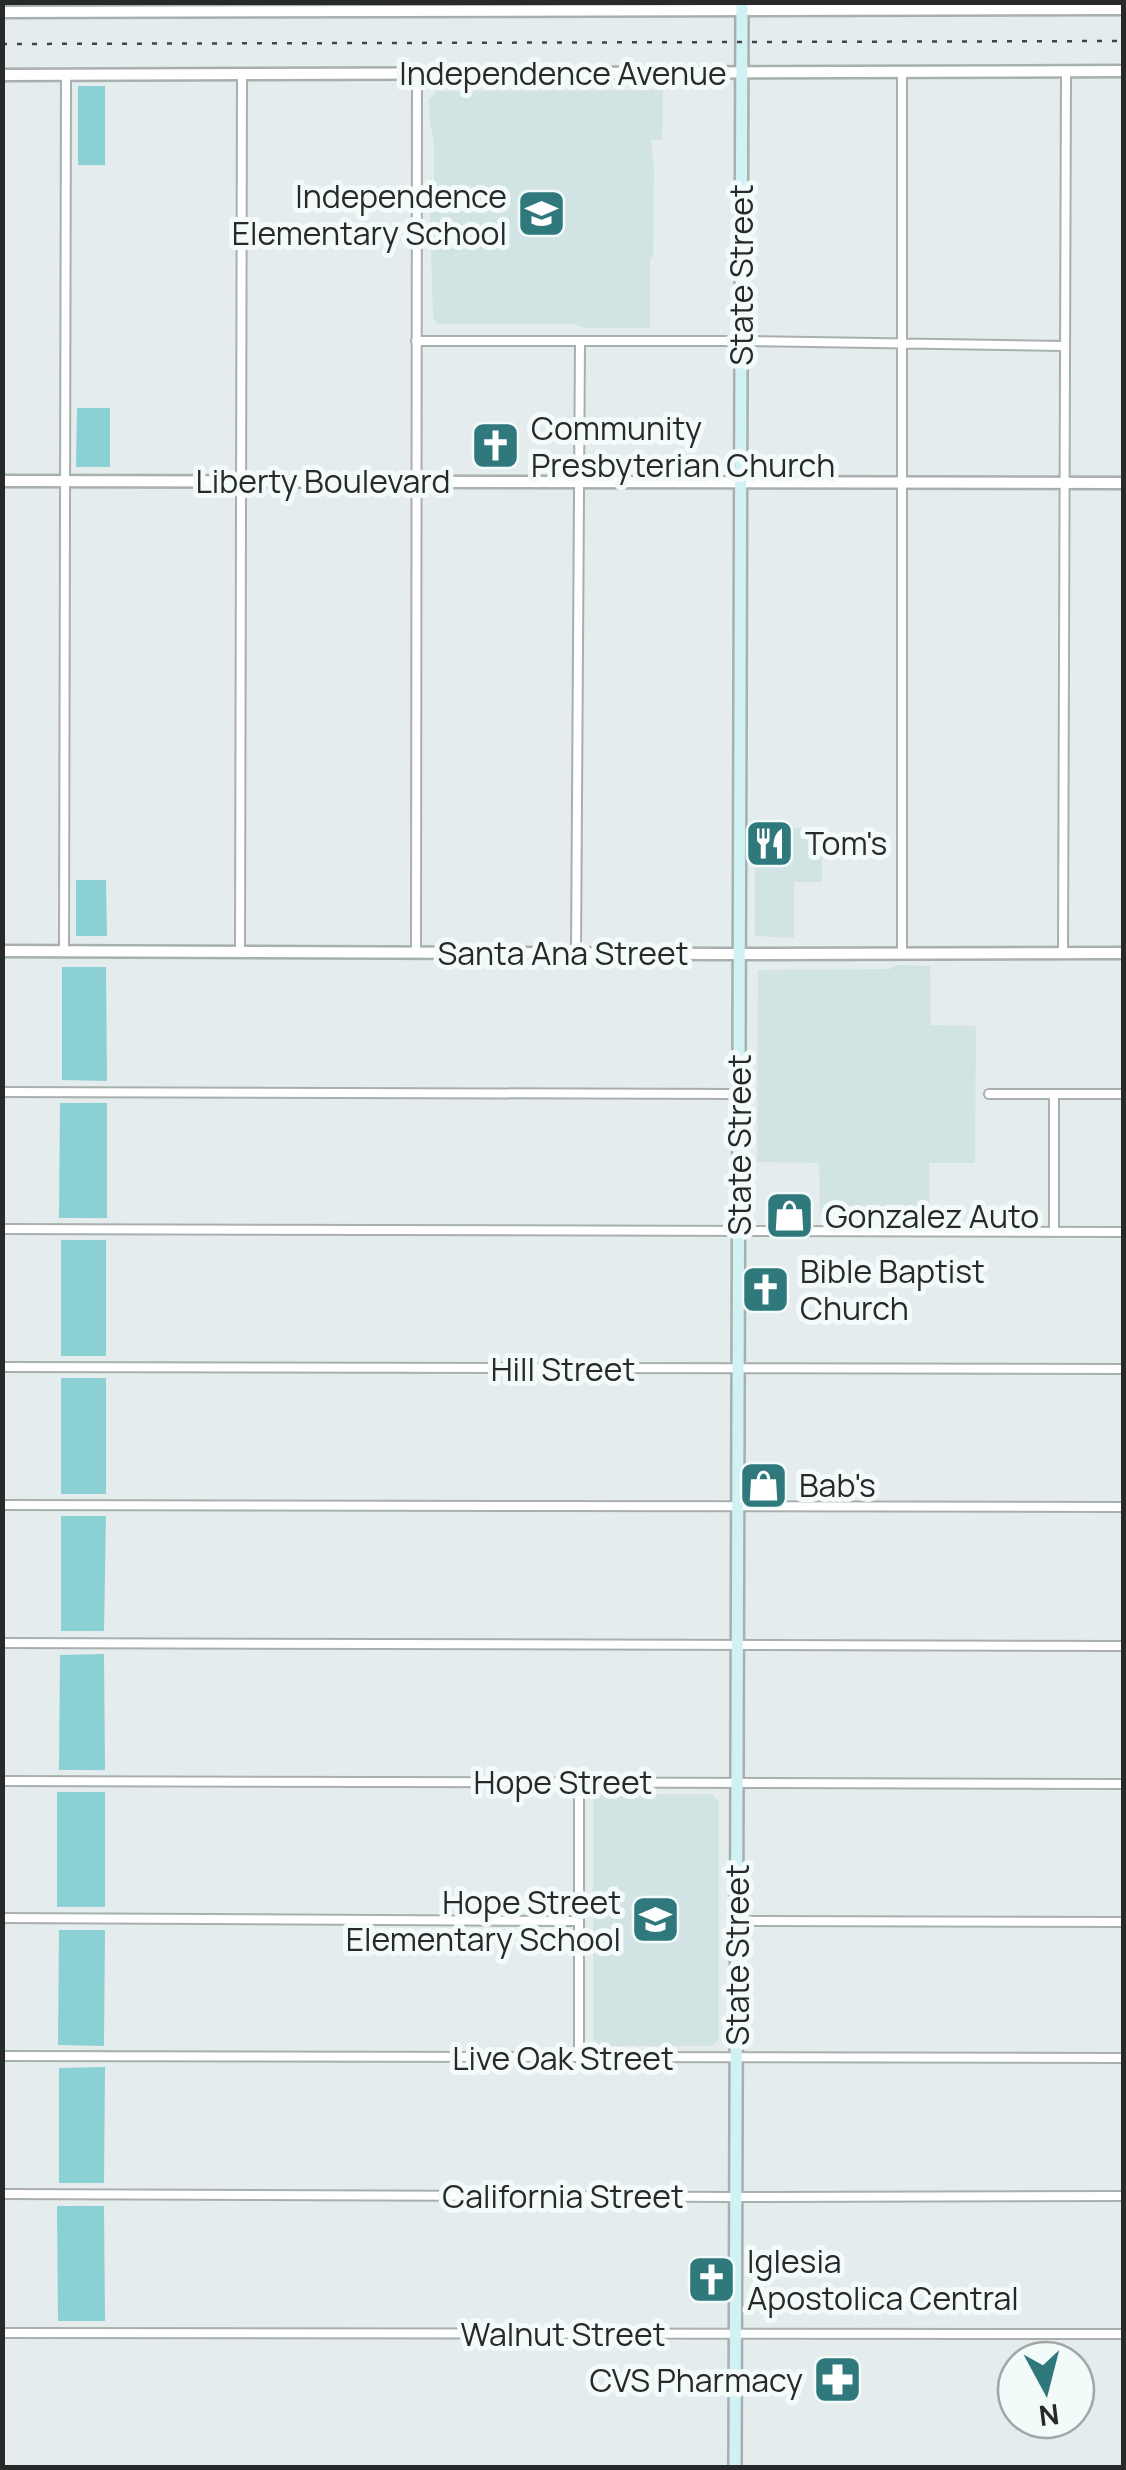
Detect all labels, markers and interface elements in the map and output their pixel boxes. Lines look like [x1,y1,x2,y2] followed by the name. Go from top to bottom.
[399,51,727,95] street label: Independence Avenue
[232,174,507,255] place label: Independence Elementary School
[719,184,763,366] street label: State Street
[516,188,568,240] school or university icon: Independence Elementary School
[531,406,835,487] place label: Community Presbyterian Church
[470,420,522,472] church icon: Community Presbyterian Church
[196,459,450,503] street label: Liberty Boulevard
[744,817,796,869] restaurant icon: Tom's
[805,821,887,865] place label: Tom's
[438,931,688,975] street label: Santa Ana Street
[717,1054,761,1236] street label: State Street
[764,1190,816,1242] shop icon: Gonzalez Auto
[825,1194,1039,1238] place label: Gonzalez Auto
[800,1249,985,1330] place label: Bible Baptist Church
[739,1263,791,1315] church icon: Bible Baptist Church
[491,1347,635,1391] street label: Hill Street
[738,1459,790,1511] shop icon: Bab's
[799,1463,876,1507] place label: Bab's
[474,1760,652,1804] street label: Hope Street
[715,1864,759,2046] street label: State Street
[346,1880,621,1961] place label: Hope Street Elementary School
[630,1894,682,1946] school or university icon: Hope Street Elementary School
[452,2036,674,2080] street label: Live Oak Street
[442,2174,684,2218] street label: California Street
[747,2239,1019,2320] place label: Iglesia Apostolica Central
[686,2253,738,2305] church icon: Iglesia Apostolica Central
[461,2312,665,2356] street label: Walnut Street
[996,2340,1096,2440] north arrow
[812,2354,864,2406] pharmacy icon: CVS Pharmacy
[589,2358,803,2402] place label: CVS Pharmacy
[1037,2396,1061,2436] text: N

